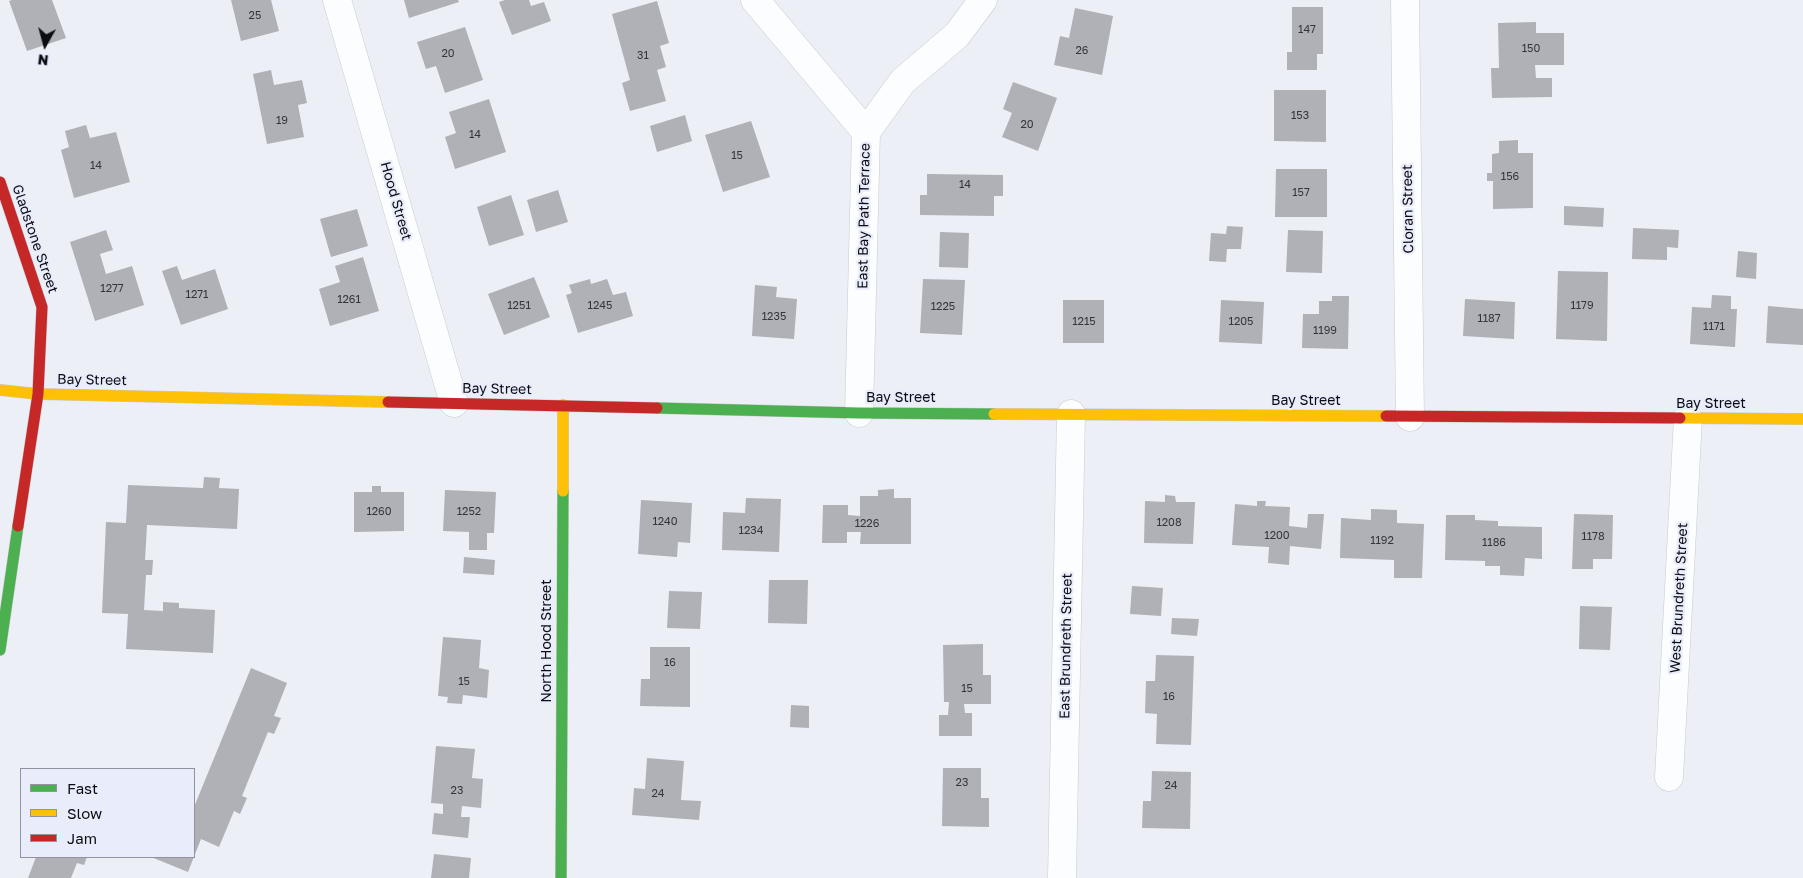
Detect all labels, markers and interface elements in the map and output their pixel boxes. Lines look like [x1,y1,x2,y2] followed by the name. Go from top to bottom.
[249,9,261,23] house number: 25
[20,20,70,70] north arrow
[1298,23,1316,37] house number: 147
[1522,42,1540,56] house number: 150
[1075,44,1089,58] house number: 26
[441,47,455,61] house number: 20
[637,49,649,63] house number: 31
[37,51,49,69] text: N
[1291,109,1309,123] house number: 153
[276,114,288,128] house number: 19
[1020,118,1034,132] house number: 20
[469,128,481,142] house number: 14
[854,143,874,289] street label: East Bay Path Terrace
[731,149,743,163] house number: 15
[90,159,102,173] house number: 14
[377,160,415,242] street label: Hood Street
[1399,164,1417,254] street label: Cloran Street
[1501,170,1519,184] house number: 156
[959,178,971,192] house number: 14
[9,182,61,296] street label: Gladstone Street
[1292,186,1310,200] house number: 157
[100,282,124,296] house number: 1277
[186,288,208,302] house number: 1271
[337,293,361,307] house number: 1261
[507,299,531,313] house number: 1251
[588,299,612,313] house number: 1245
[1570,299,1594,313] house number: 1179
[931,300,955,314] house number: 1225
[762,310,786,324] house number: 1235
[1477,312,1501,326] house number: 1187
[1072,315,1096,329] house number: 1215
[1229,315,1253,329] house number: 1205
[1703,320,1725,334] house number: 1171
[1313,324,1337,338] house number: 1199
[57,371,127,389] street label: Bay Street
[462,380,532,398] street label: Bay Street
[866,390,936,406] street label: Bay Street
[1271,393,1341,409] street label: Bay Street
[1676,396,1746,412] street label: Bay Street
[366,505,392,519] house number: 1260
[457,505,481,519] house number: 1252
[652,515,678,529] house number: 1240
[1156,516,1182,530] house number: 1208
[855,517,879,531] house number: 1226
[1667,522,1691,674] street label: West Brundreth Street
[739,524,763,538] house number: 1234
[1264,529,1290,543] house number: 1200
[1581,530,1605,544] house number: 1178
[1370,534,1394,548] house number: 1192
[1482,536,1506,550] house number: 1186
[1056,573,1076,719] street label: East Brundreth Street
[539,579,555,703] street label: North Hood Street
[664,656,676,670] house number: 16
[458,675,470,689] house number: 15
[961,682,973,696] house number: 15
[1163,690,1175,704] house number: 16
[20,768,195,858] legend
[956,776,968,790] house number: 23
[67,779,98,797] text: Fast
[1164,779,1178,793] house number: 24
[451,784,463,798] house number: 23
[651,787,665,801] house number: 24
[67,804,102,822] text: Slow
[67,829,97,847] text: Jam

